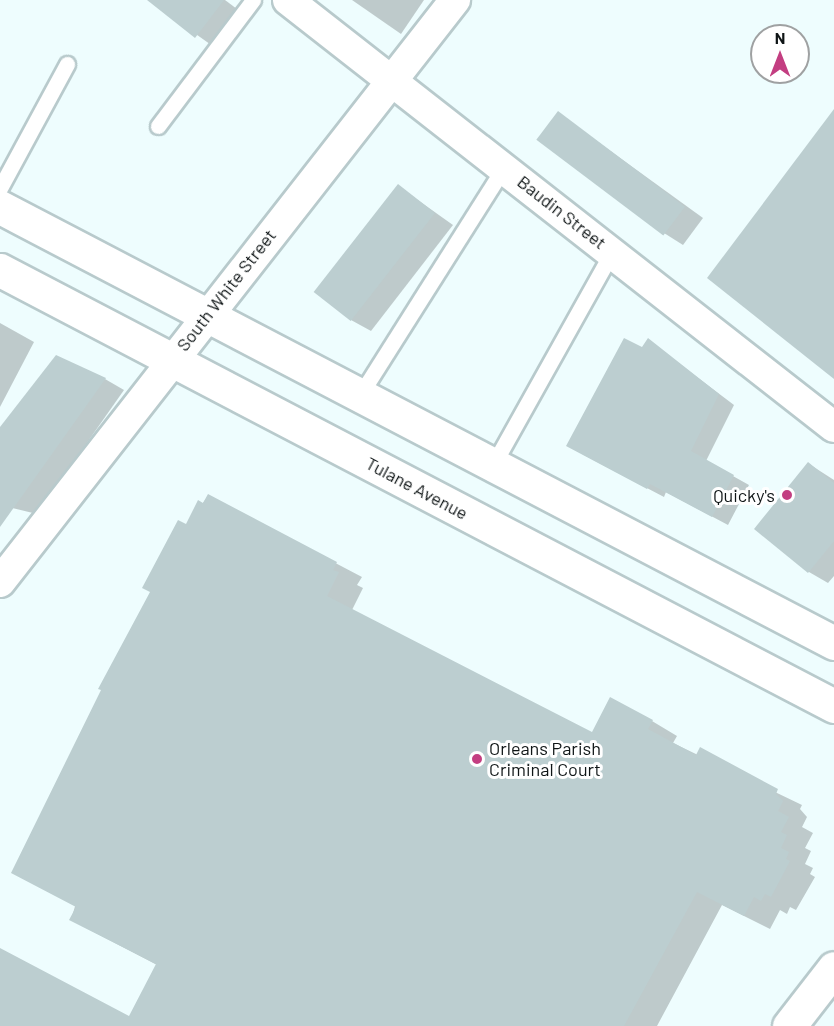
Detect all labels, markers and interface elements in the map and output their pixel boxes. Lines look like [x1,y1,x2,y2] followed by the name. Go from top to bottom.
[750,24,810,84] north arrow
[775,28,785,47] text: N
[513,171,611,253] street label: Baudin Street
[172,225,280,355] street label: South White Street
[362,452,472,524] street label: Tulane Avenue
[713,484,775,506] place label: Quicky's
[780,488,794,502] marker: Quicky's
[489,738,601,780] place label: Orleans Parish Criminal Court
[470,752,484,766] marker: Orleans Parish Criminal Court

